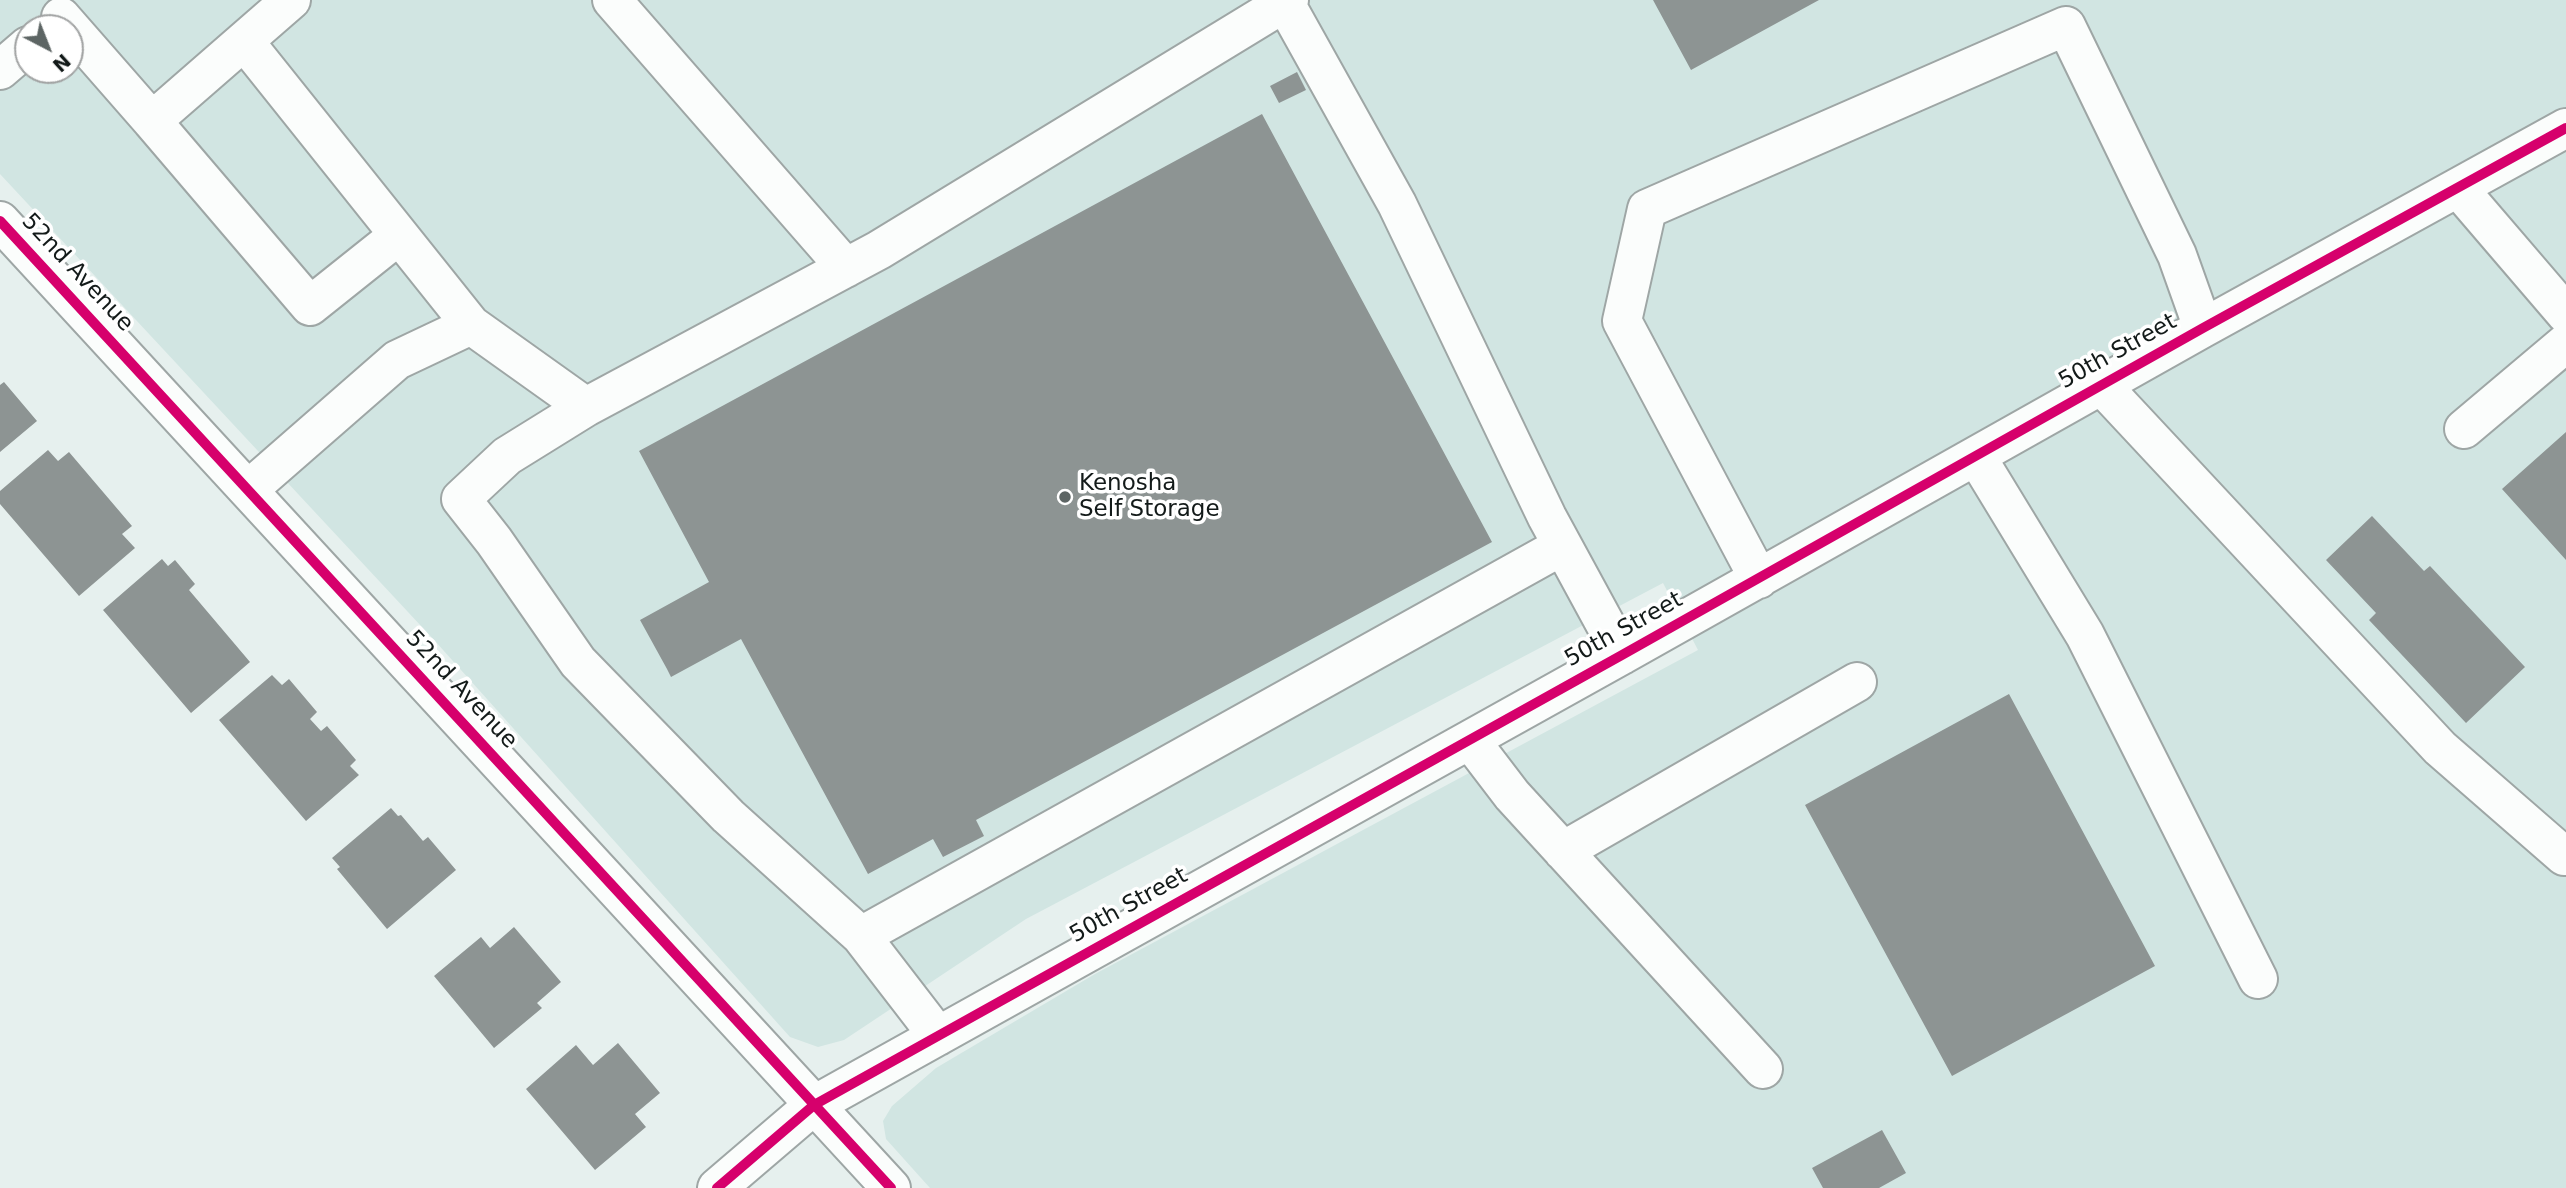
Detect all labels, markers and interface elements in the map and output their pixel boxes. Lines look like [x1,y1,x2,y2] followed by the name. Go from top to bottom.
[14,14,84,84] north arrow
[48,50,75,77] text: N
[15,208,139,338] street label: 52nd Avenue
[2054,308,2182,396] street label: 50th Street
[1079,470,1220,524] place label: Kenosha Self Storage
[1057,489,1073,505] marker: Kenosha Self Storage
[1560,586,1688,674] street label: 50th Street
[399,625,523,755] street label: 52nd Avenue
[1065,862,1193,950] street label: 50th Street

